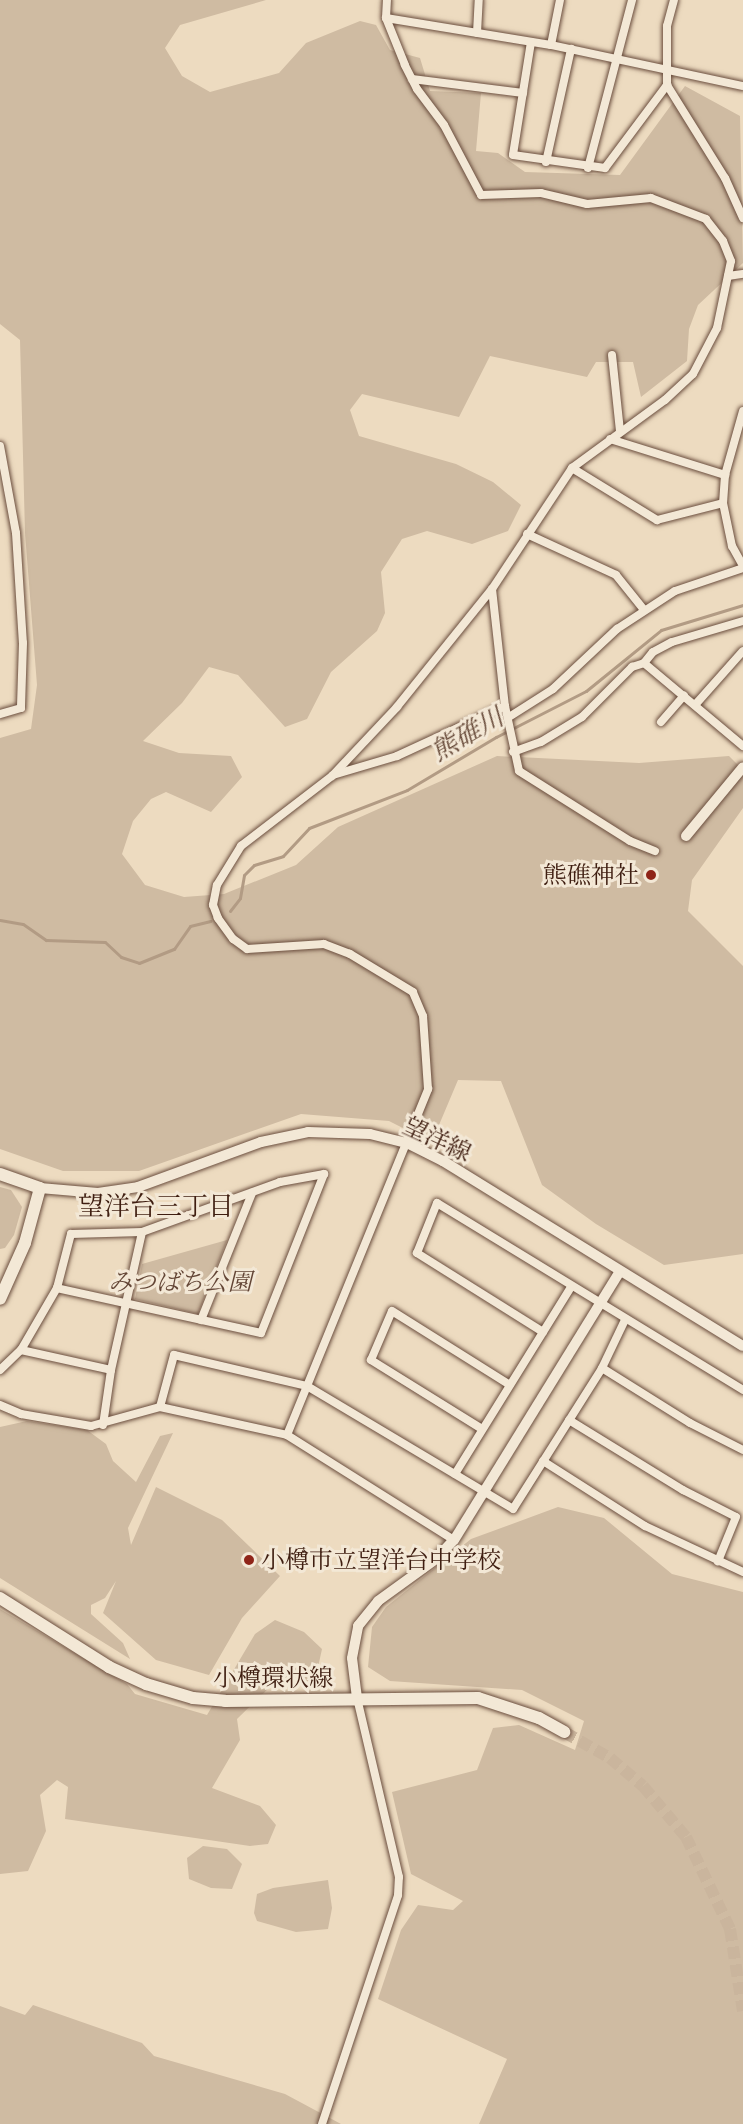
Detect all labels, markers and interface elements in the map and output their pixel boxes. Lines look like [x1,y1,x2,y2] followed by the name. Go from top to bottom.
[425,701,509,767] water label: 熊碓川
[543,861,639,889] place label: 熊礁神社
[644,868,658,882] marker: 熊礁神社
[398,1111,476,1167] street label: 望洋線
[78,1190,234,1222] district label: 望洋台三丁目
[108,1268,252,1296] park label: みつばち公園
[261,1546,501,1574] place label: 小樽市立望洋台中学校
[242,1553,256,1567] marker: 小樽市立望洋台中学校
[213,1664,333,1692] street label: 小樽環状線

